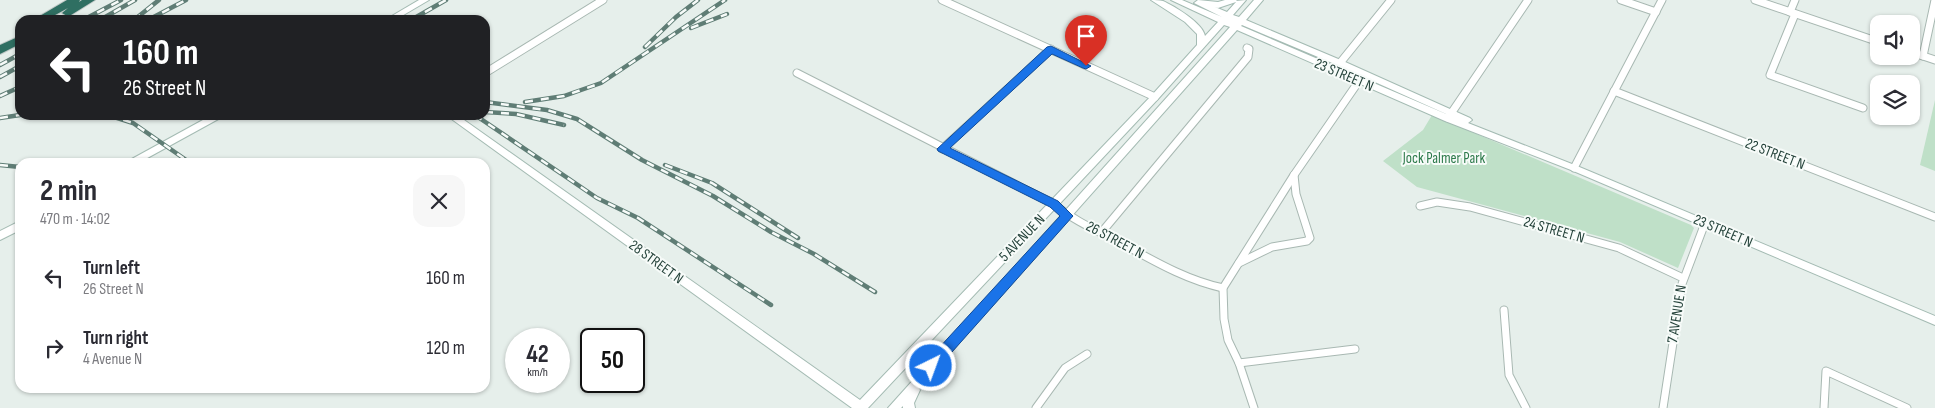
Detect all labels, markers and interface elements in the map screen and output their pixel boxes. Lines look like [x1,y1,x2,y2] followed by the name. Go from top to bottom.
[1065,15,1107,66] pin
[1870,15,1920,125] map controls
[1870,15,1920,65] button: sound
[1072,22,1100,50] icon: arrive
[123,32,199,75] text: 160 m
[40,35,105,100] icon: left
[1311,54,1377,96] street label: 23 STREET N
[123,75,206,102] text: 26 Street N
[1870,75,1920,125] button: layers
[1742,134,1808,174] street label: 22 STREET N
[1402,149,1485,168] park label: Jock Palmer Park
[40,173,97,209] text: 2 min
[413,175,465,227] button: close
[40,210,110,229] text: 470 m · 14:02
[995,210,1049,266] street label: 5 AVENUE N
[1690,210,1756,252] street label: 23 STREET N
[1521,212,1587,248] street label: 24 STREET N
[1083,217,1147,263] street label: 26 STREET N
[625,236,687,288] street label: 28 STREET N
[83,257,140,280] text: Turn left
[40,264,68,292] icon: left
[426,267,465,290] text: 160 m
[83,280,144,299] text: 26 Street N
[1663,284,1691,344] street label: 7 AVENUE N
[83,327,148,350] text: Turn right
[580,328,645,393] speed limit sign: 50
[40,334,68,362] icon: right
[427,337,465,360] text: 120 m
[526,339,549,370] text: 42
[904,339,956,391] position arrow
[83,350,142,369] text: 4 Avenue N
[527,365,548,380] text: km/h

